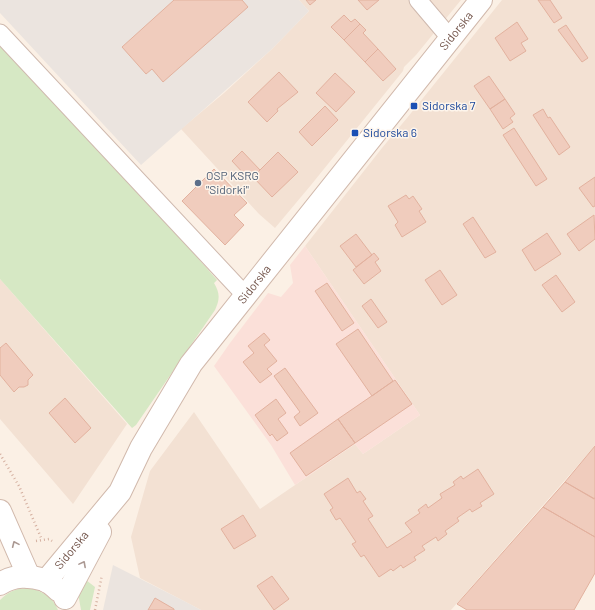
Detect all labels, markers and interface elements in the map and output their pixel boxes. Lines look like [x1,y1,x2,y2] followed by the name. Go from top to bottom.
[436,8,475,52] street label: Sidorska
[422,98,476,112] place label: Sidorska 7
[409,101,419,111] marker: Sidorska 7
[363,125,417,139] place label: Sidorska 6
[350,128,360,138] marker: Sidorska 6
[206,168,259,196] place label: OSP KSRG "Sidorki"
[193,178,203,188] marker: OSP KSRG "Sidorki"
[234,262,273,306] street label: Sidorska
[51,528,91,572] street label: Sidorska
[11,540,19,547] one-way arrow
[78,560,86,568] one-way arrow

